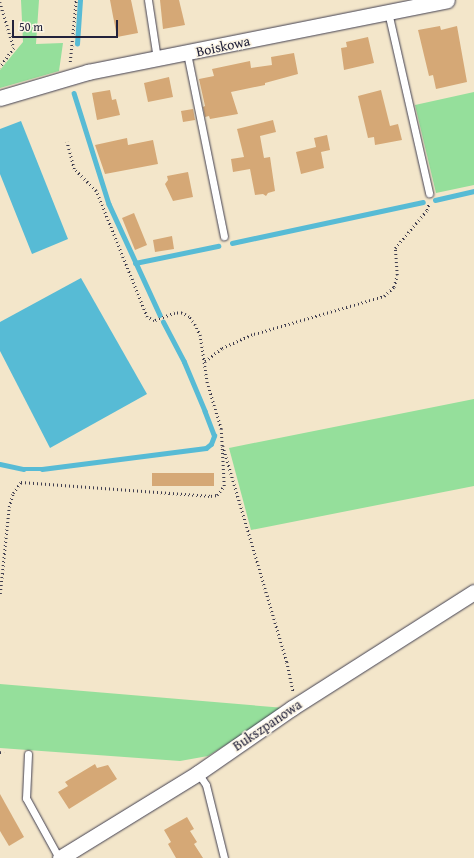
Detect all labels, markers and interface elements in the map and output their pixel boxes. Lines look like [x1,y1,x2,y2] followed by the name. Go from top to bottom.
[14,12,120,38] scale bar
[19,18,43,35] text: 50 m
[195,32,251,60] street label: Boiskowa
[229,696,305,754] street label: Bukszpanowa

